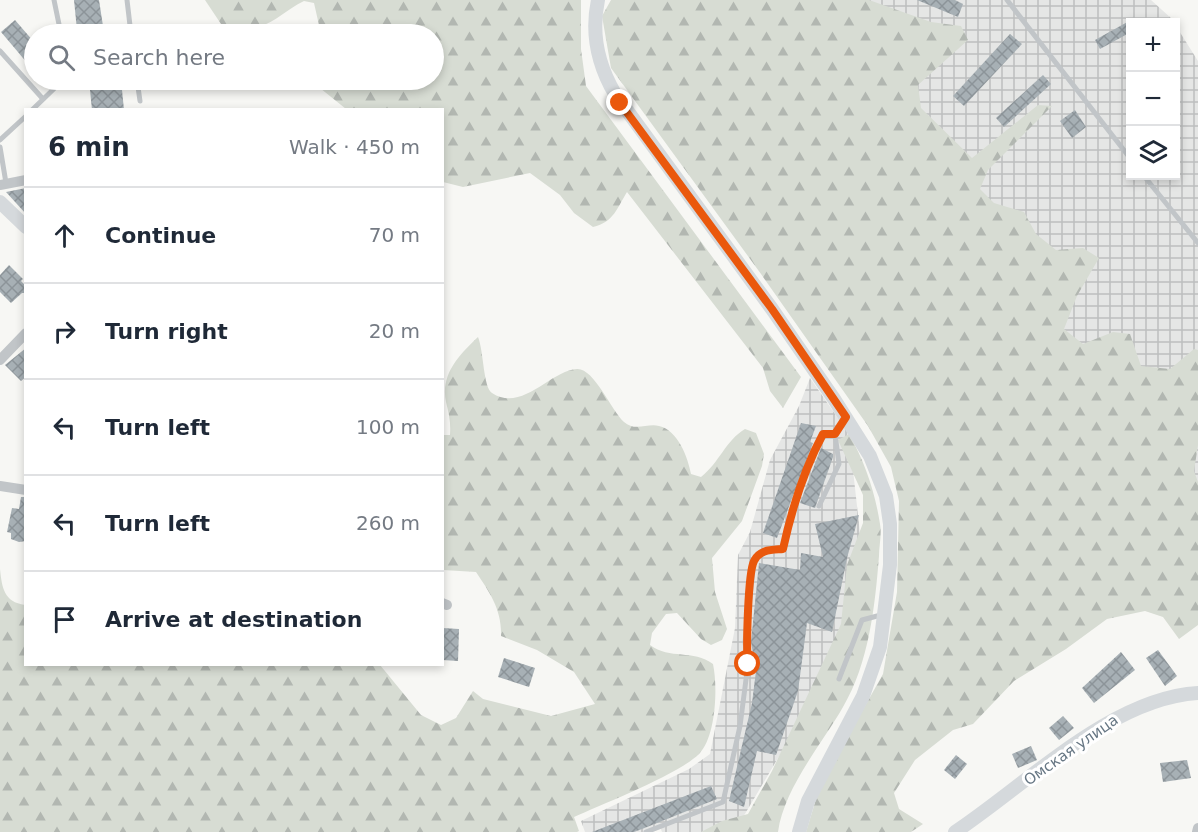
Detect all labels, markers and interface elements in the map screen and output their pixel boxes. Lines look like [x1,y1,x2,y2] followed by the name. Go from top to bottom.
[1126,18,1180,180] map controls
[1126,18,1180,72] button: +
[24,24,444,90] search box
[45,41,78,74] icon: search
[93,45,225,70] text: Search here
[1126,72,1180,126] button: −
[606,89,632,115] route end
[1126,126,1180,180] button: layers
[48,132,130,162] text: 6 min
[289,135,420,159] text: Walk · 450 m
[48,219,81,252] icon: ahead
[105,223,216,248] text: Continue
[369,223,420,247] text: 70 m
[48,315,81,348] icon: right
[105,319,228,344] text: Turn right
[369,319,420,343] text: 20 m
[48,411,81,444] icon: left
[105,415,210,440] text: Turn left
[356,415,420,439] text: 100 m
[48,507,81,540] icon: left
[105,511,210,536] text: Turn left
[356,511,420,535] text: 260 m
[48,603,81,636] icon: arrive
[105,607,362,632] text: Arrive at destination
[734,650,760,676] route start
[1020,711,1122,789] street label: Омская улица

